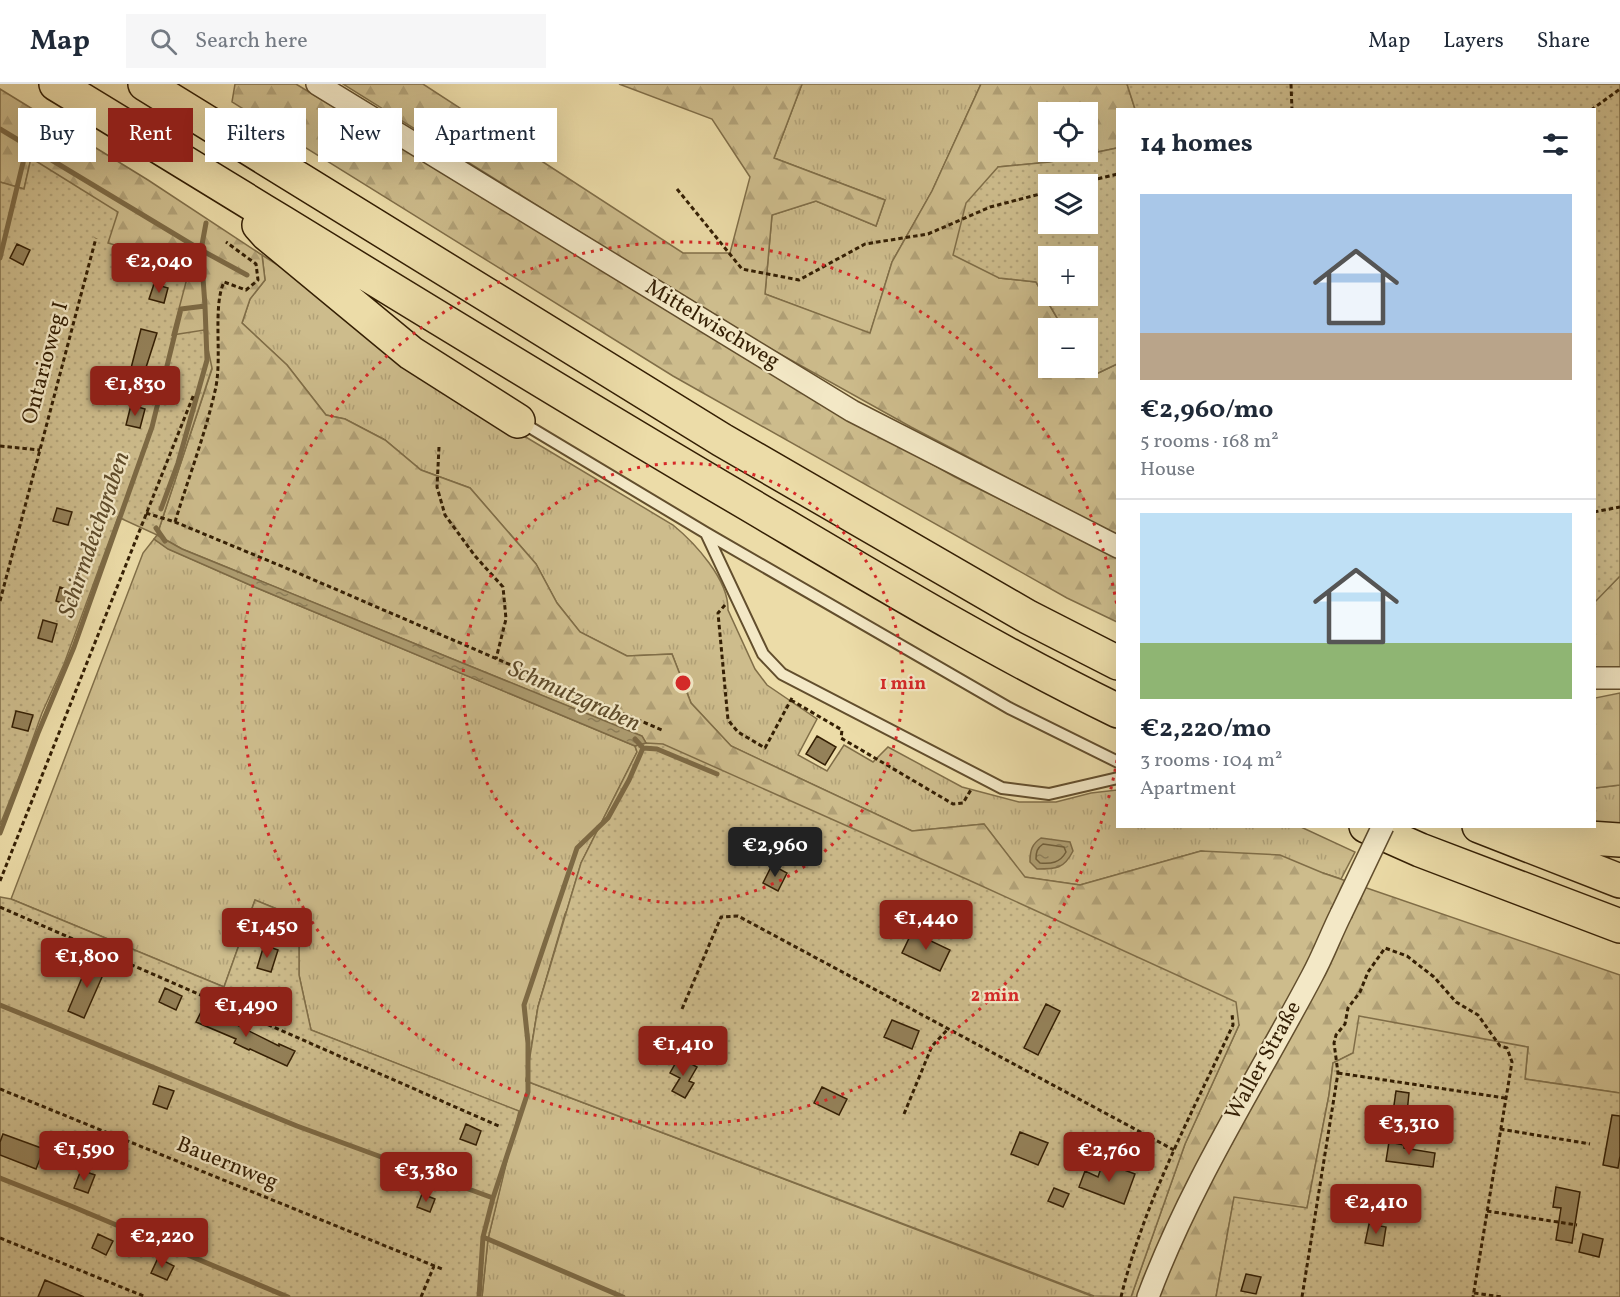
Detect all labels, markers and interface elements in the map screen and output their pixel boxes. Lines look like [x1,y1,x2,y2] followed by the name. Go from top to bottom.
[126,14,546,68] search box
[30,22,90,61] text: Map
[147,25,180,58] icon: search
[195,26,308,57] text: Search here
[1368,27,1410,56] text: Map
[1443,27,1504,56] text: Layers
[1537,27,1590,56] text: Share
[1038,102,1098,378] map controls
[1038,102,1098,162] button: locate
[18,108,96,162] chip: Buy
[108,108,193,162] chip: Rent
[205,108,306,162] chip: Filters
[318,108,402,162] chip: New
[414,108,557,162] chip: Apartment
[1140,126,1253,162] text: 14 homes
[1539,128,1572,161] icon: filters
[1038,174,1098,234] button: layers
[1302,233,1410,341] icon: home
[110,243,208,294] pin: €2,040
[1038,246,1098,306] button: +
[126,248,192,276] text: €2,040
[639,273,785,377] street label: Mittelwischweg
[15,298,77,428] street label: Ontarioweg I
[1038,318,1098,378] button: −
[86,366,184,417] pin: €1,830
[104,371,166,399] text: €1,830
[1140,392,1273,428] text: €2,960/mo
[1140,428,1279,456] text: 5 rooms · 168 m²
[51,447,139,623] water label: Schirmdeichgraben
[1140,456,1195,484] text: House
[1302,552,1410,660] icon: home
[502,653,646,741] water label: Schmutzgraben
[880,672,926,697] text: 1 min
[673,673,693,693] centre of rings
[1140,711,1271,747] text: €2,220/mo
[1140,747,1282,775] text: 3 rooms · 104 m²
[1140,775,1236,803] text: Apartment
[726,827,824,878] pin: €2,960
[742,832,808,860] text: €2,960
[877,900,975,951] pin: €1,440
[894,905,958,933] text: €1,440
[218,908,316,959] pin: €1,450
[236,913,298,941] text: €1,450
[38,938,136,989] pin: €1,800
[55,943,119,971] text: €1,800
[971,984,1019,1009] text: 2 min
[197,987,295,1038] pin: €1,490
[214,992,278,1020] text: €1,490
[1218,996,1310,1126] street label: Waller Straße
[634,1026,732,1077] pin: €1,410
[652,1031,714,1059] text: €1,410
[1360,1105,1458,1156] pin: €3,310
[1379,1110,1439,1138] text: €3,310
[171,1130,283,1198] street label: Bauernweg
[35,1131,133,1182] pin: €1,590
[1060,1132,1158,1183] pin: €2,760
[53,1136,115,1164] text: €1,590
[1078,1137,1140,1165] text: €2,760
[377,1152,475,1203] pin: €3,380
[394,1157,458,1185] text: €3,380
[1327,1184,1425,1235] pin: €2,410
[1344,1189,1408,1217] text: €2,410
[113,1218,211,1269] pin: €2,220
[130,1223,194,1251] text: €2,220

